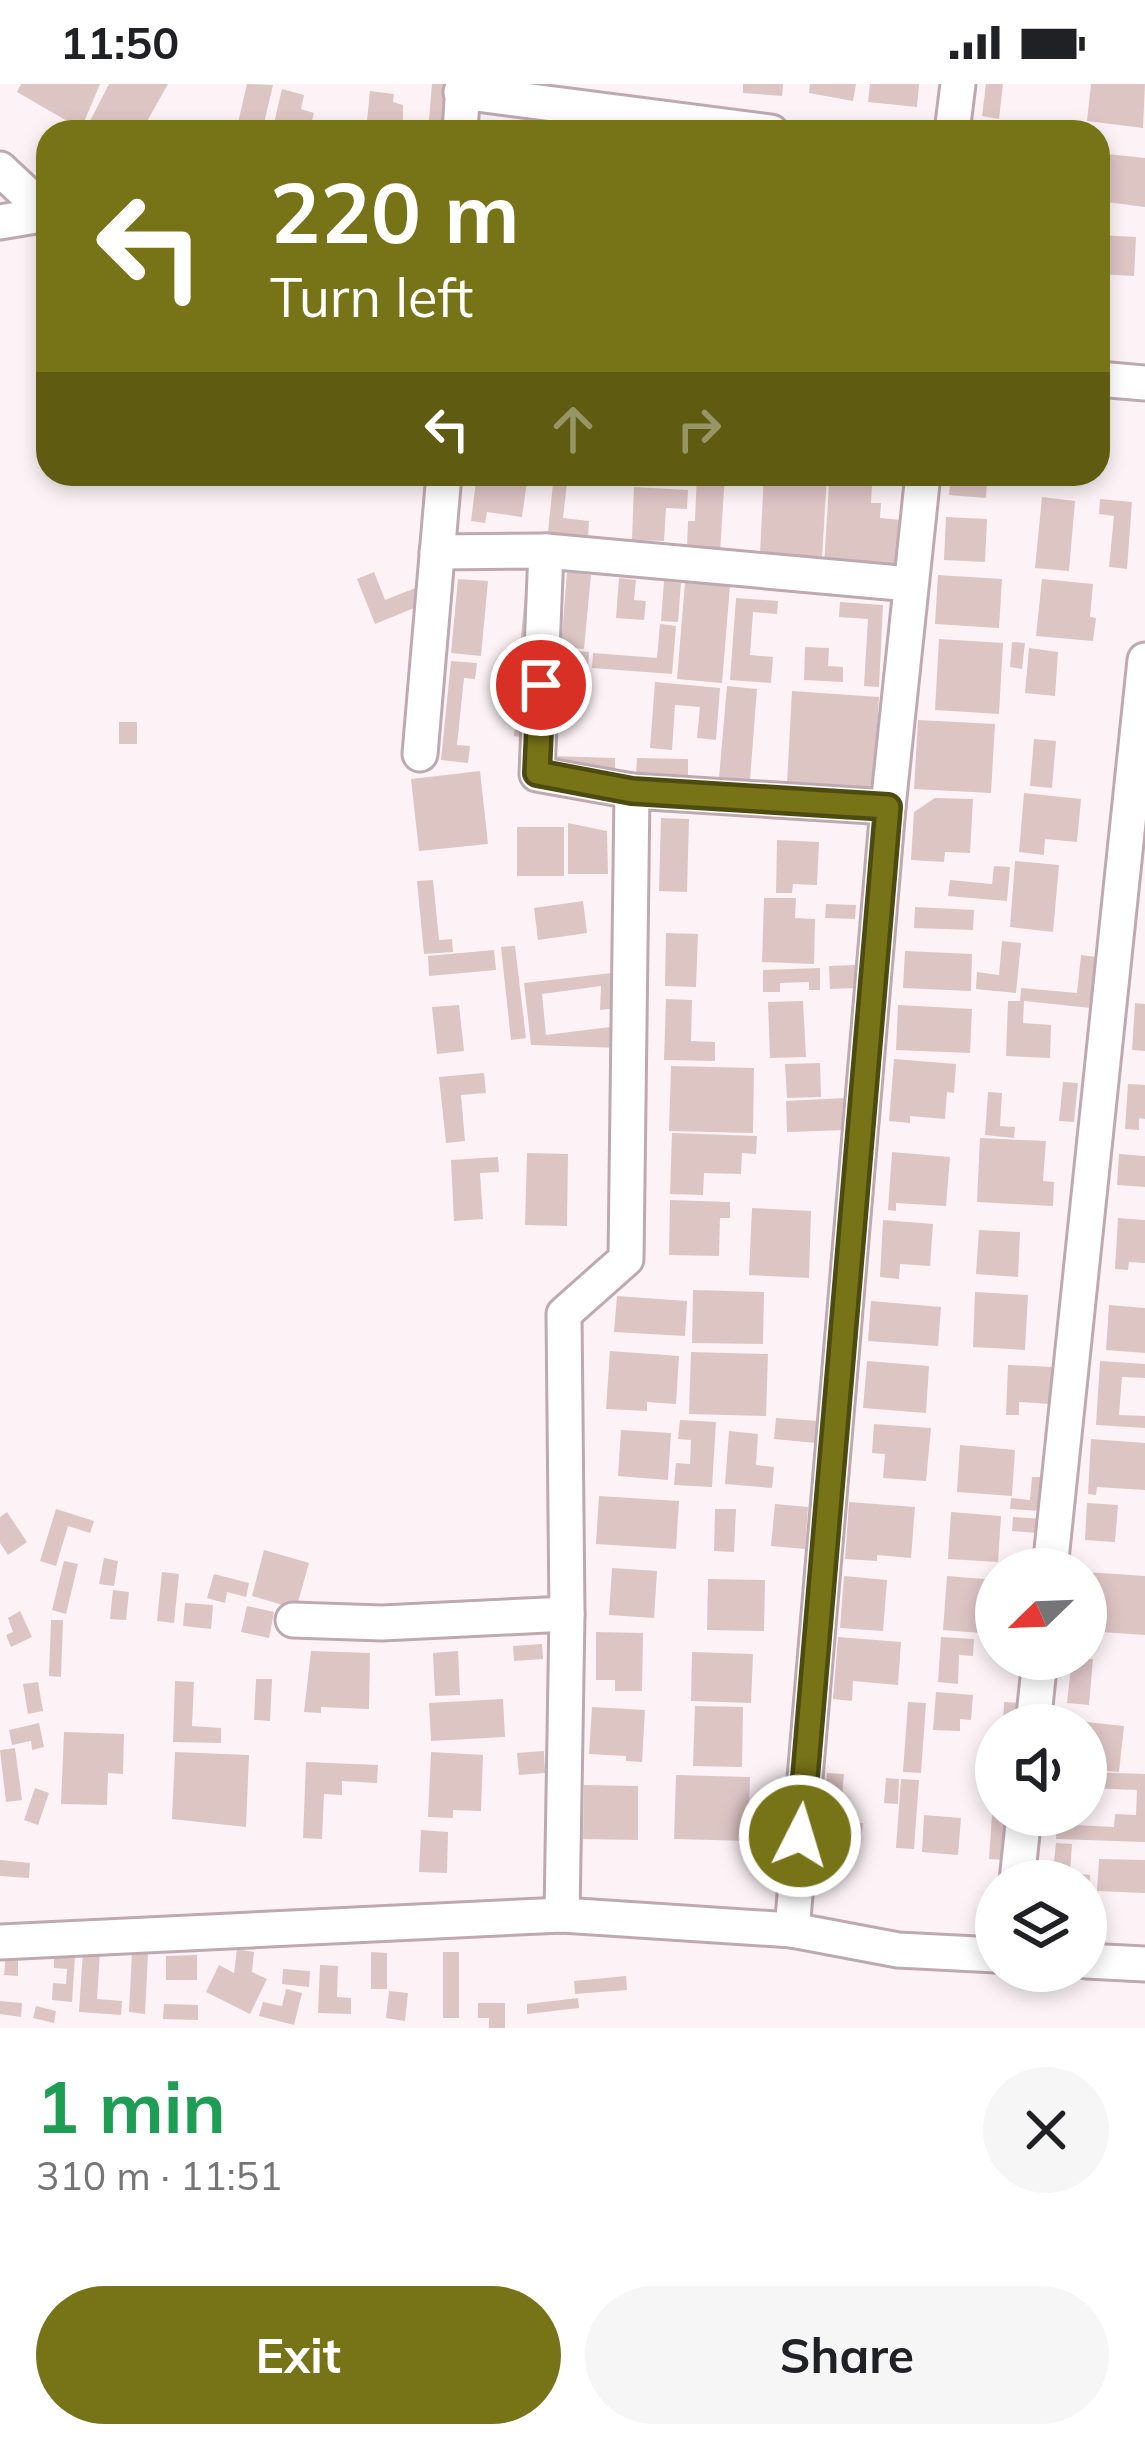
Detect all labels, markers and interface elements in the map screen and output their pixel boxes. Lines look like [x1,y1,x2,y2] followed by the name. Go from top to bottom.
[60,14,179,70] text: 11:50
[270,159,520,264] text: 220 m
[72,168,228,324] icon: left
[270,263,473,331] text: Turn left
[414,396,480,462] icon: left
[540,396,606,462] icon: ahead
[666,396,732,462] icon: right
[490,634,592,736] pin
[508,652,574,718] icon: arrive
[975,1548,1107,1680] north arrow
[975,1548,1107,1992] map controls
[975,1704,1107,1836] button: sound
[737,1773,863,1899] position arrow
[975,1860,1107,1992] button: layers
[36,2061,226,2151] text: 1 min
[983,2067,1109,2193] button: close
[36,2151,282,2200] text: 310 m · 11:51
[36,2286,561,2424] button: Exit
[585,2286,1109,2424] button: Share

